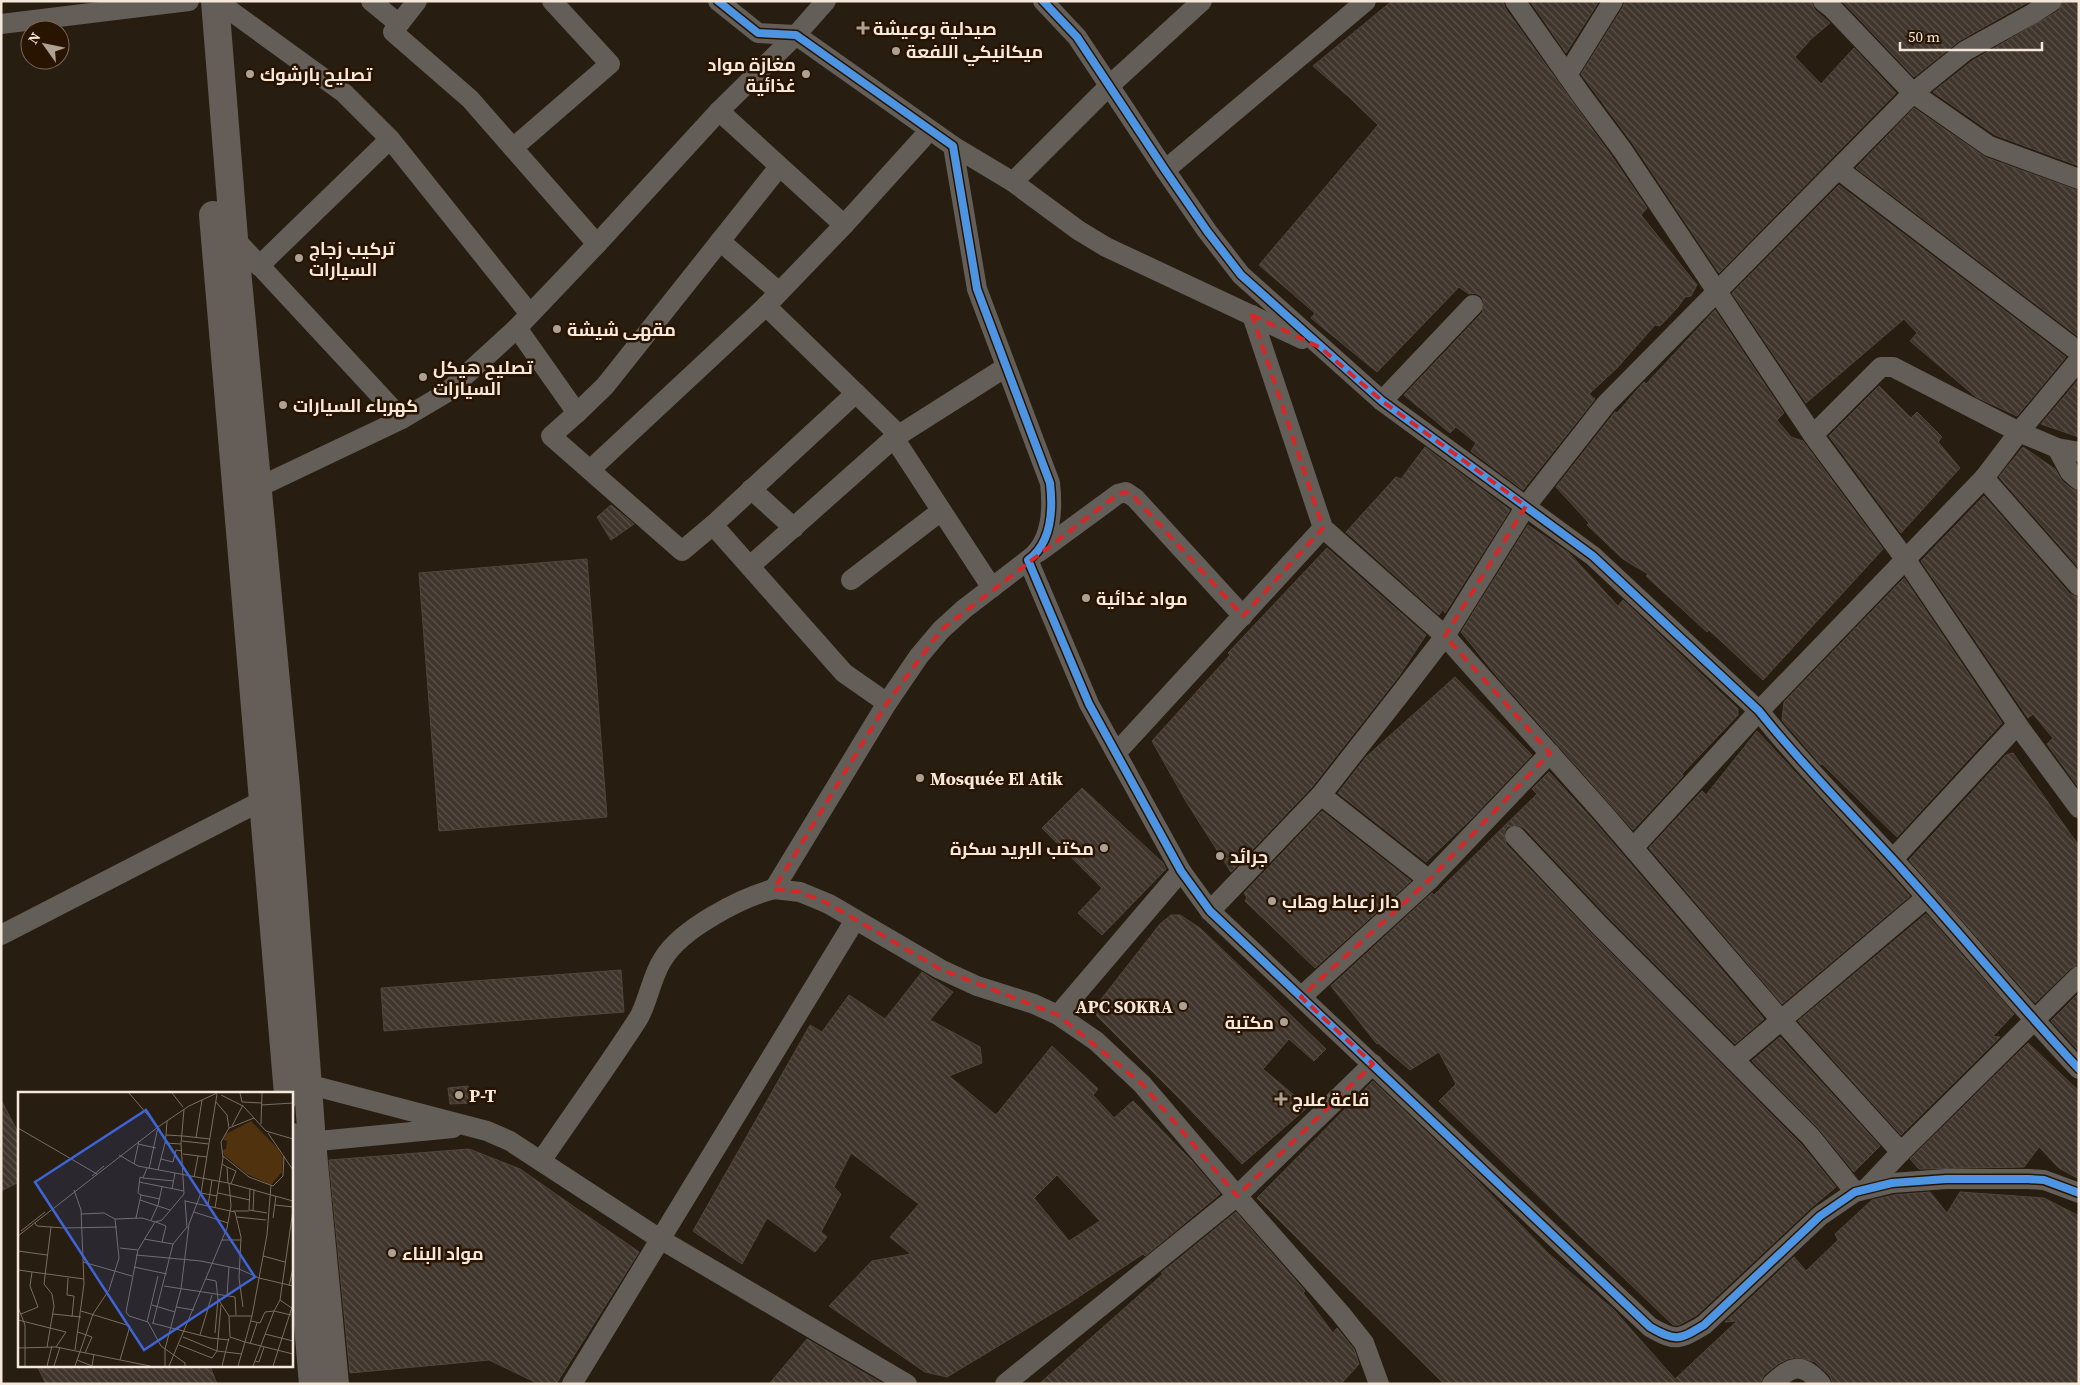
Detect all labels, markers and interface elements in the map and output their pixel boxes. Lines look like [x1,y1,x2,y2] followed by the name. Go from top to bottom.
[873,16,997,41] place label: صيدلية بوعيشة
[20,20,70,70] north arrow
[1900,20,2042,52] scale bar
[857,22,869,34] marker: صيدلية بوعيشة
[1908,26,1940,47] text: 50 m
[23,28,45,48] text: N
[906,39,1043,67] place label: ميكانيكي اللفعة
[890,45,902,57] marker: ميكانيكي اللفعة
[707,52,796,98] place label: مغازة مواد غذائية
[260,62,373,87] place label: تصليح بارشوك
[244,68,256,80] marker: تصليح بارشوك
[800,68,812,80] marker: مغازة مواد غذائية
[309,236,395,282] place label: تركيب زجاج السيارات
[293,252,305,264] marker: تركيب زجاج السيارات
[567,317,676,342] place label: مقهى شيشة
[551,323,563,335] marker: مقهى شيشة
[433,355,533,401] place label: تصليح هيكل السيارات
[417,371,429,383] marker: تصليح هيكل السيارات
[293,393,418,418] place label: كهرباء السيارات
[277,399,289,411] marker: كهرباء السيارات
[1096,586,1188,611] place label: مواد غذائية
[1080,592,1092,604] marker: مواد غذائية
[930,766,1063,791] place label: Mosquée El Atik
[914,772,926,784] marker: Mosquée El Atik
[950,836,1094,861] place label: مكتب البريد سكرة
[1098,842,1110,854] marker: مكتب البريد سكرة
[1230,844,1268,869] place label: جرائد
[1214,850,1226,862] marker: جرائد
[1282,889,1399,914] place label: دار زعباط وهاب
[1266,895,1278,907] marker: دار زعباط وهاب
[1075,994,1173,1019] place label: APC SOKRA
[1177,1000,1189,1012] marker: APC SOKRA
[1225,1010,1274,1035] place label: مكتبة
[1278,1016,1290,1028] marker: مكتبة
[469,1083,497,1108] place label: P-T
[1292,1087,1369,1112] place label: قاعة علاج
[453,1089,465,1101] marker: P-T
[18,1092,292,1368] inset map
[1274,1092,1288,1106] marker: قاعة علاج
[402,1241,484,1266] place label: مواد البناء
[386,1247,398,1259] marker: مواد البناء

